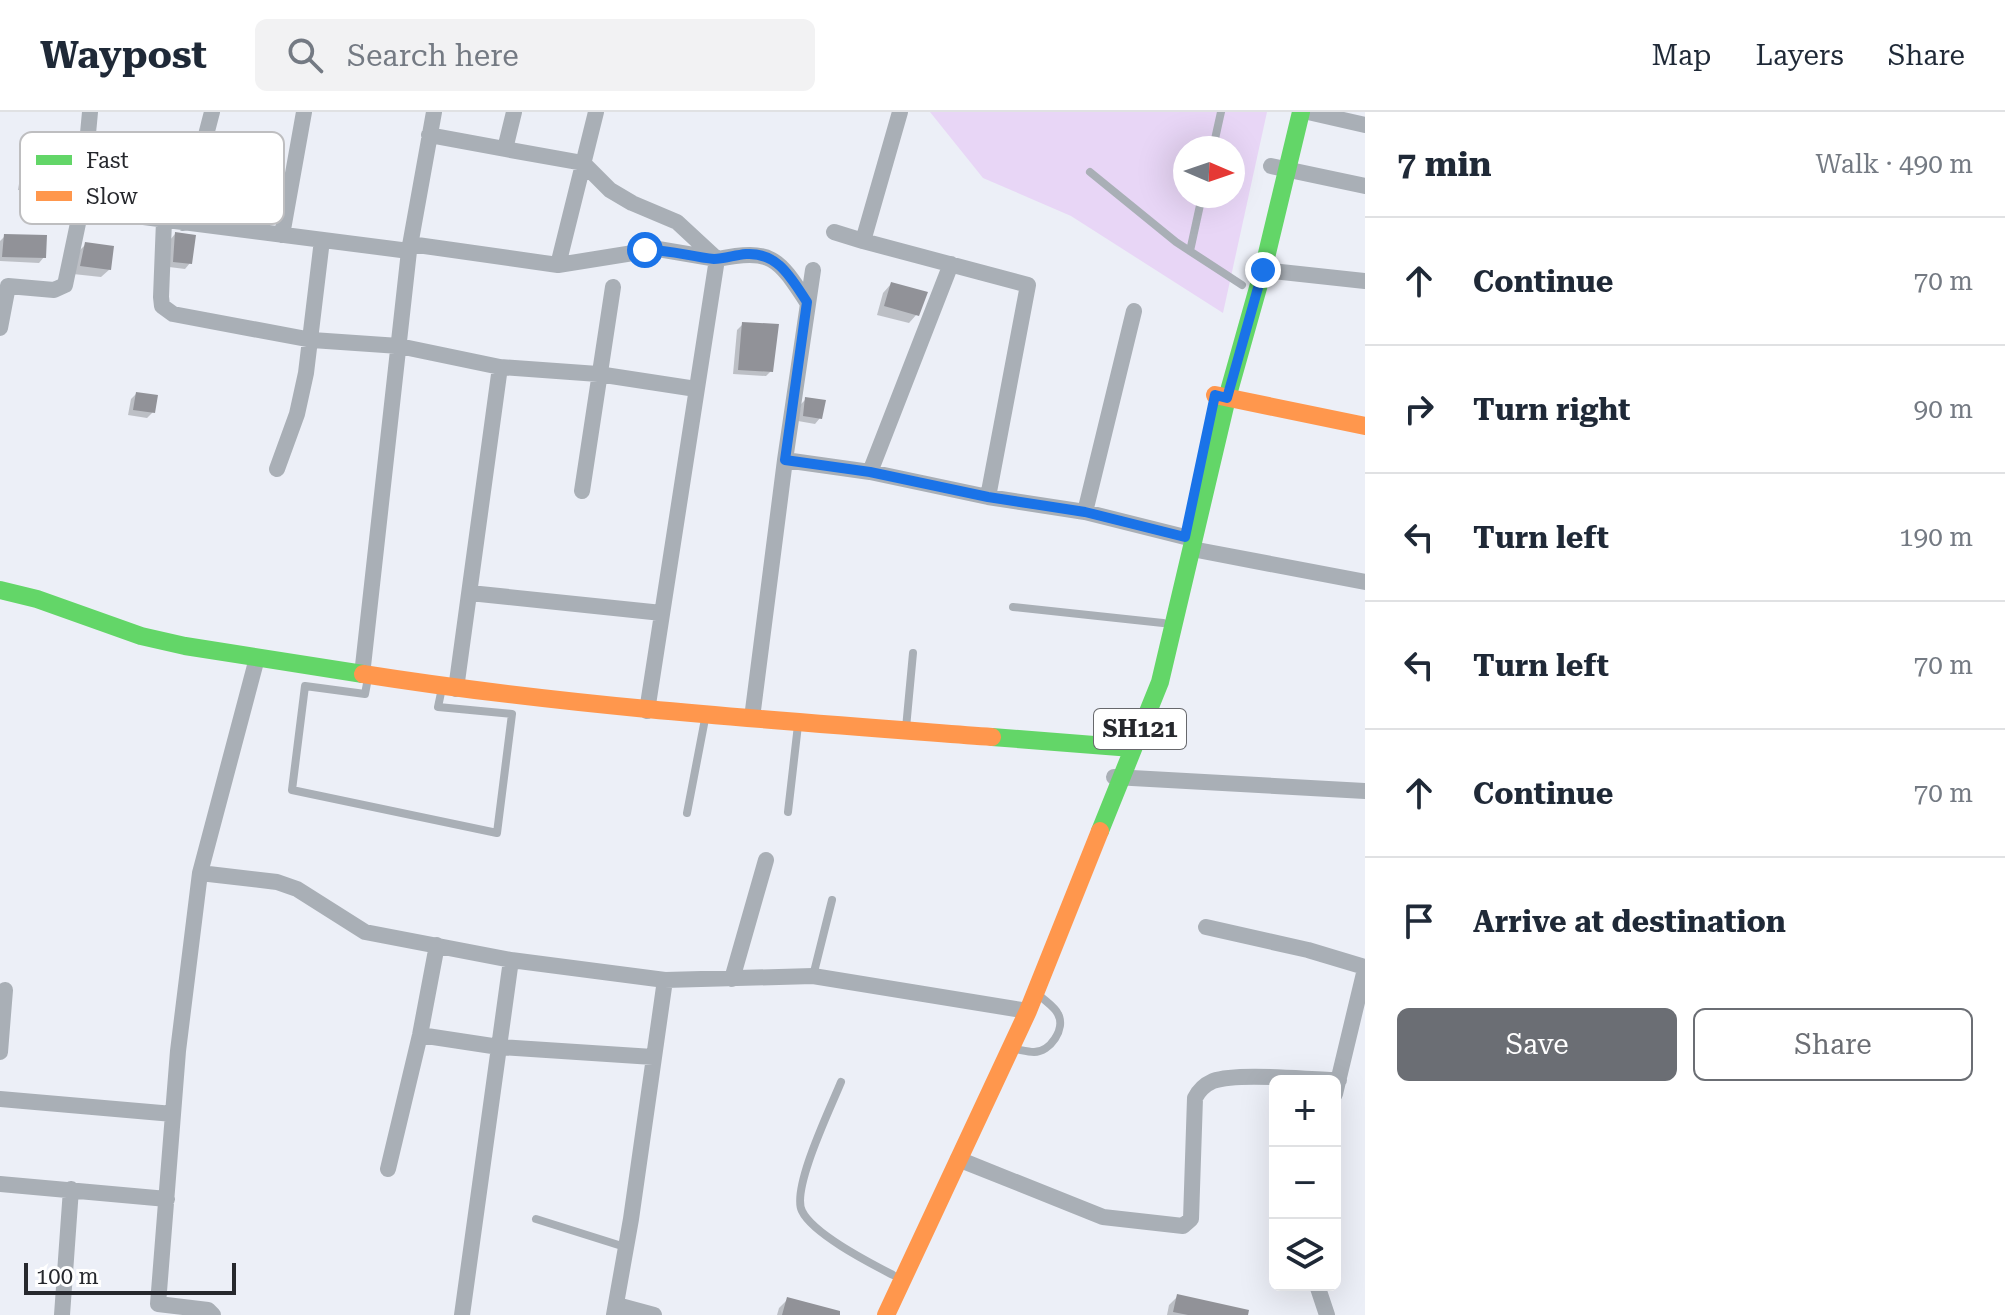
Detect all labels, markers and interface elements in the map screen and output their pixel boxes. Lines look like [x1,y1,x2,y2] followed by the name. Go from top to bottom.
[255,19,815,91] search box
[40,33,207,77] text: Waypost
[283,33,327,77] icon: search
[347,38,519,73] text: Search here
[1652,39,1711,72] text: Map
[1755,39,1844,72] text: Layers
[1888,39,1965,72] text: Share
[20,132,284,224] legend
[1173,136,1245,208] north arrow
[1397,144,1492,184] text: 7 min
[86,148,129,173] text: Fast
[1815,149,1973,179] text: Walk · 490 m
[86,184,139,209] text: Slow
[627,232,663,268] route start
[1245,252,1281,288] route end
[1397,259,1441,303] icon: ahead
[1473,264,1613,299] text: Continue
[1914,266,1973,296] text: 70 m
[1397,387,1441,431] icon: right
[1473,392,1630,427] text: Turn right
[1914,394,1973,424] text: 90 m
[1397,515,1441,559] icon: left
[1473,520,1609,555] text: Turn left
[1899,522,1973,552] text: 190 m
[1397,643,1441,687] icon: left
[1473,648,1609,683] text: Turn left
[1914,650,1973,680] text: 70 m
[1094,709,1186,749] road number: SH121
[1397,771,1441,815] icon: ahead
[1473,776,1613,811] text: Continue
[1914,778,1973,808] text: 70 m
[1397,899,1441,943] icon: arrive
[1473,904,1786,939] text: Arrive at destination
[1397,1008,1677,1081] button: Save
[1693,1008,1973,1081] button: Share
[1269,1075,1341,1291] map controls
[1269,1075,1341,1147] button: +
[1269,1147,1341,1219] button: −
[1269,1219,1341,1291] button: layers
[24,1259,236,1295] scale bar
[36,1264,99,1289] text: 100 m

